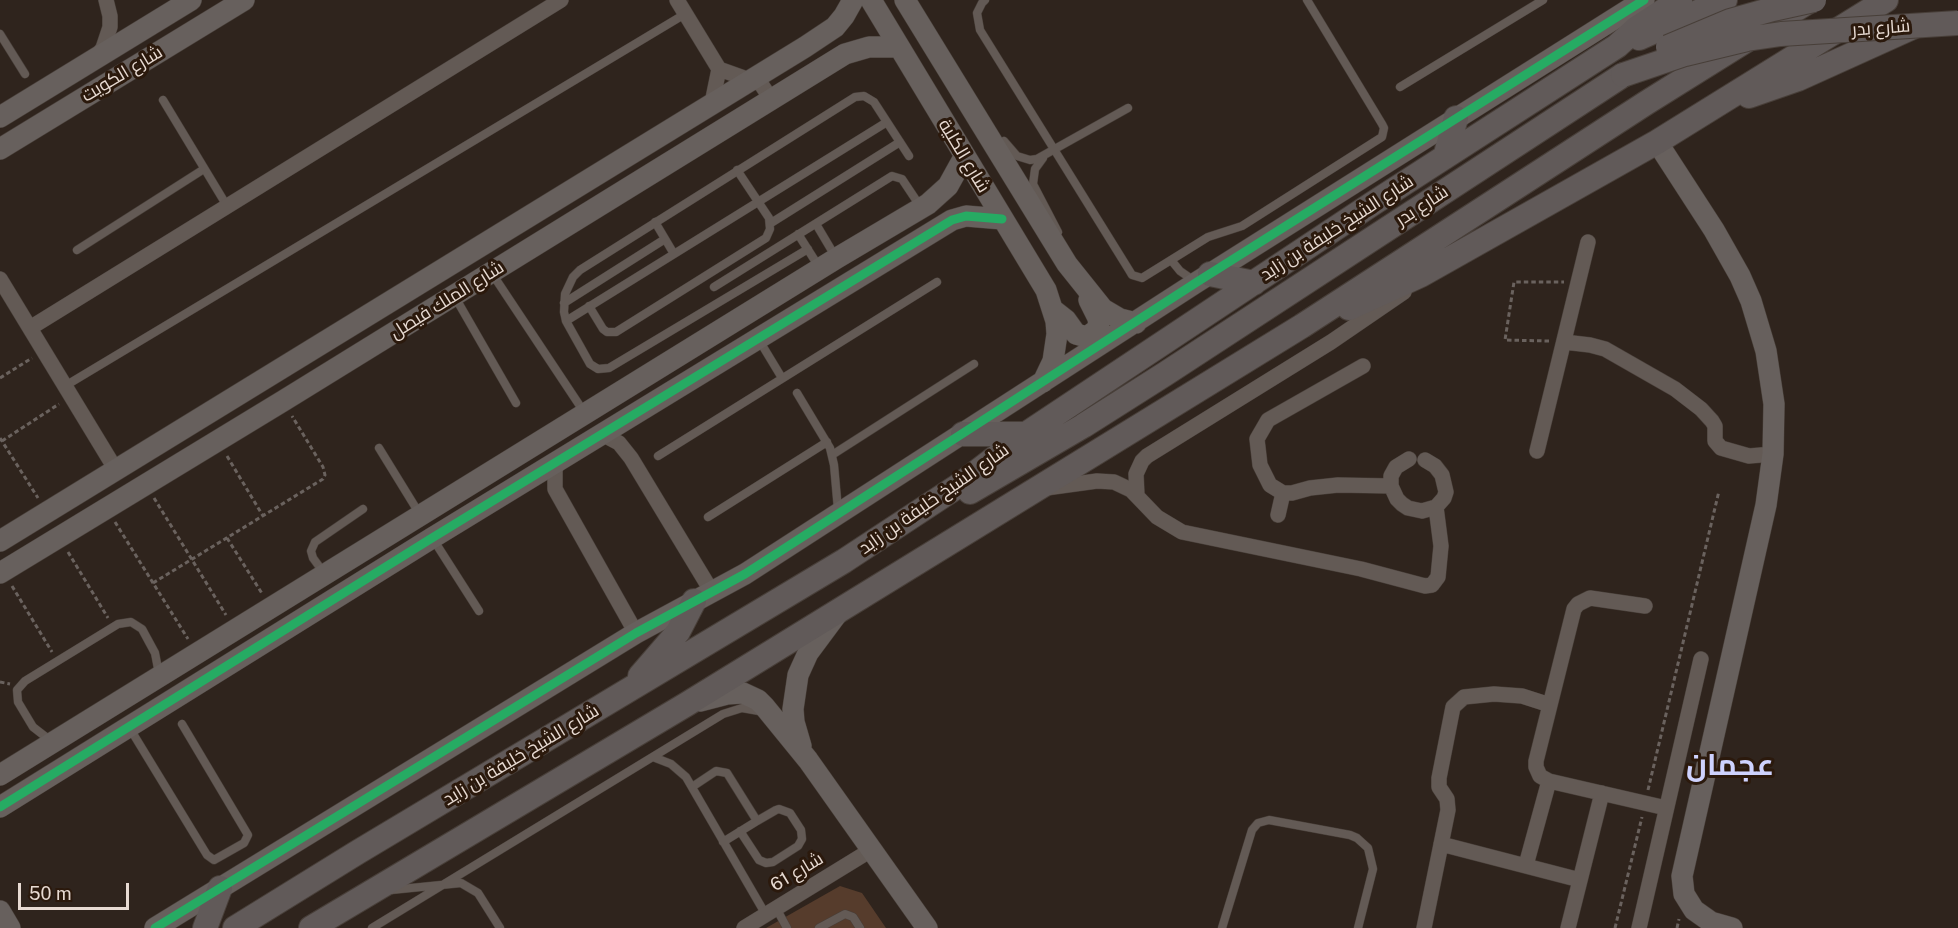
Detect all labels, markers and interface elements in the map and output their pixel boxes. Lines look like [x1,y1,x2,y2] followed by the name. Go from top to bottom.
[1851,15,1911,41] street label: شارع بدر
[78,41,166,107] street label: شارع الكويت
[934,115,994,197] street label: شارع الكلية
[1256,170,1418,286] street label: شارع الشيخ خليفة بن زايد
[1392,181,1452,231] street label: شارع بدر
[386,256,508,344] street label: شارع الملك فيصل
[855,439,1013,559] street label: شارع الشيخ خليفة بن زايد
[439,700,603,810] street label: شارع الشيخ خليفة بن زايد
[1686,748,1774,784] district label: عجمان
[767,848,827,896] street label: شارع 61
[21,871,132,909] scale bar
[29,883,72,904] text: 50 m

